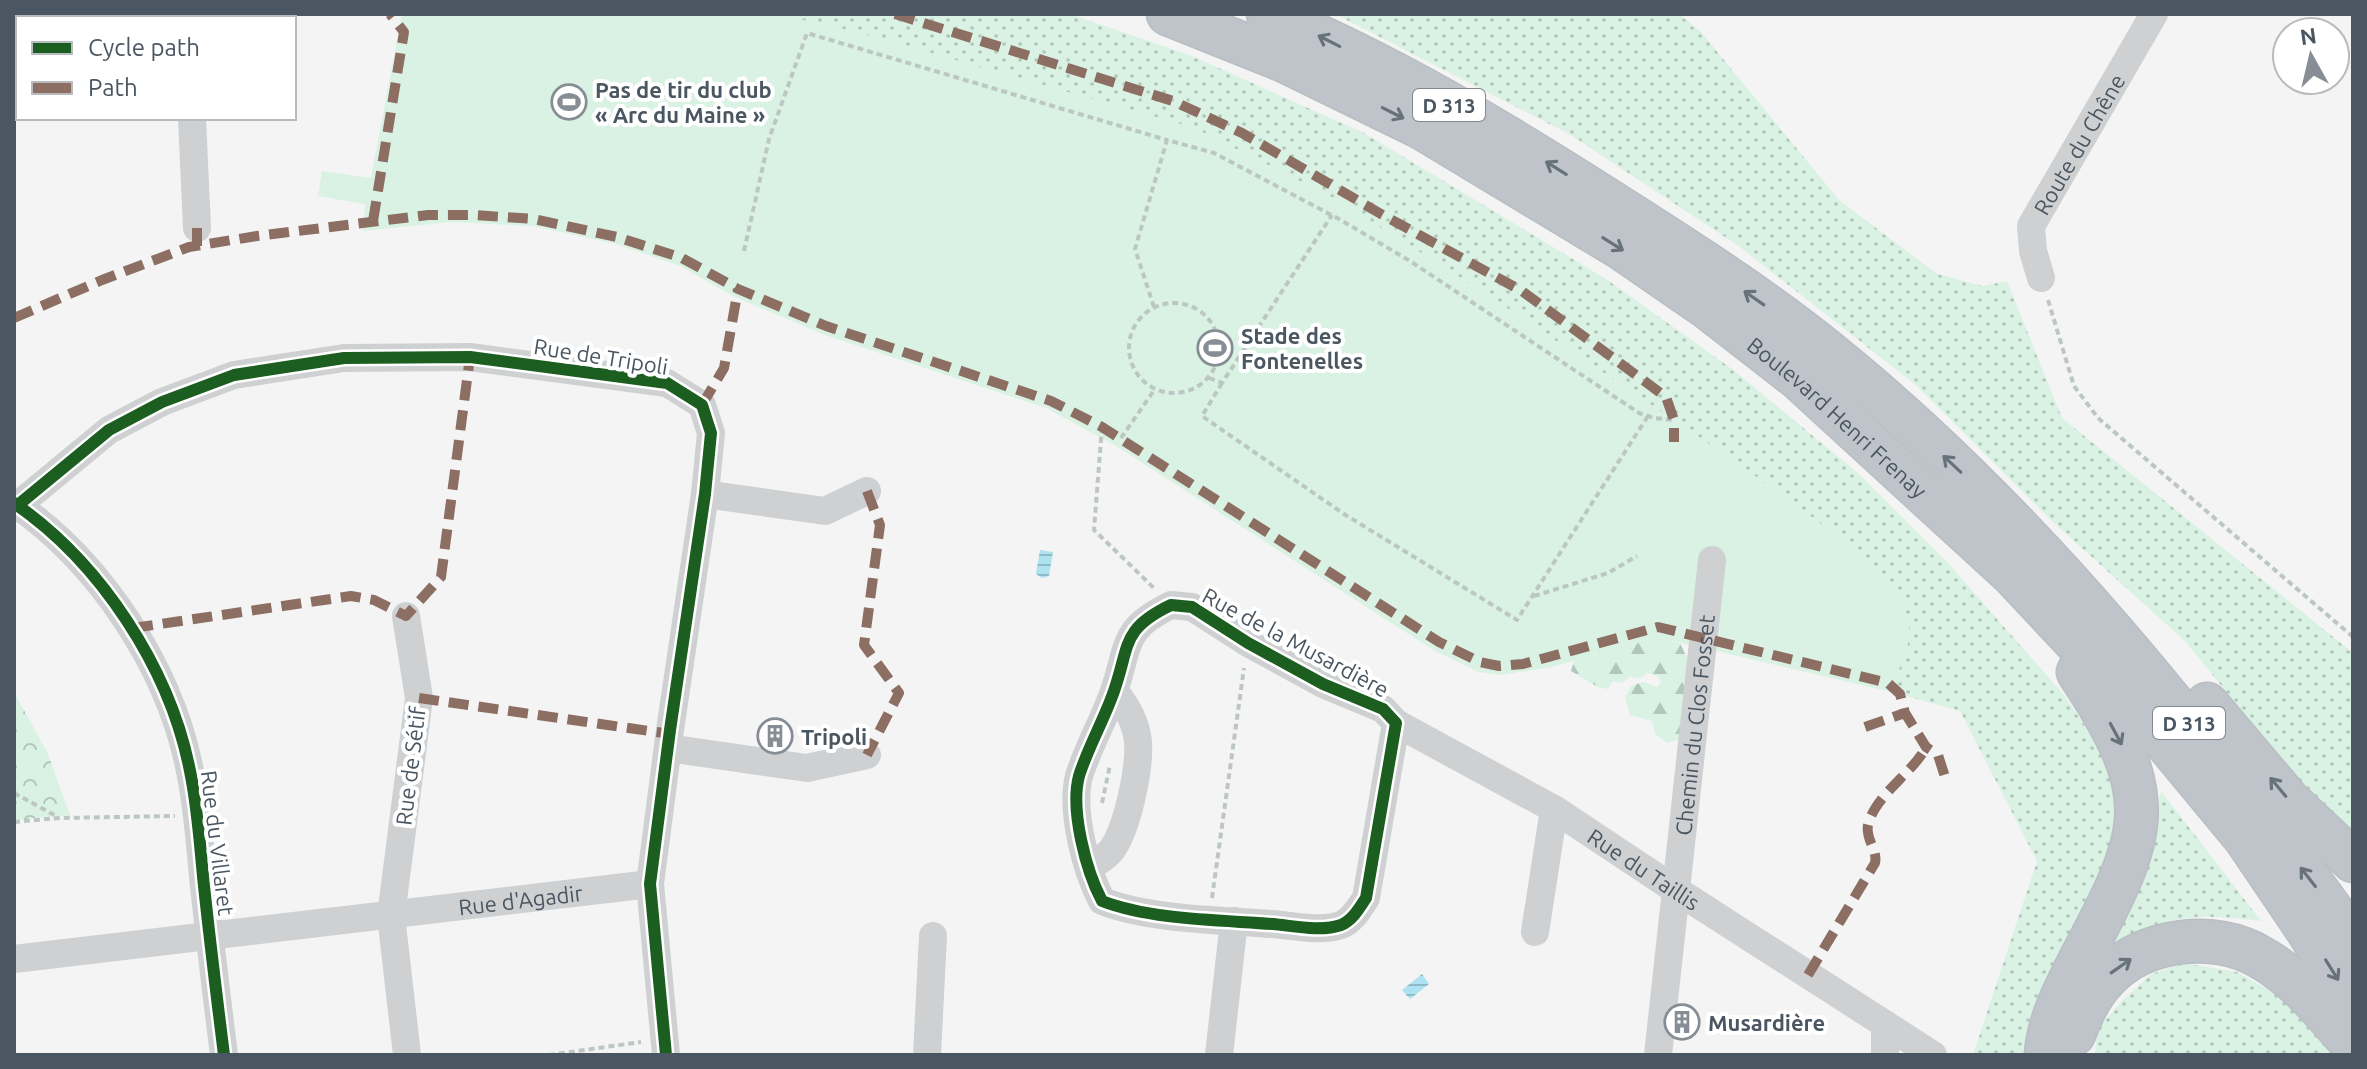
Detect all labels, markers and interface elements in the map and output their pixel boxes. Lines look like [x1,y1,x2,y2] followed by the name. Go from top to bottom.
[16,16,296,120] legend
[2271,16,2351,96] north arrow
[2298,22,2318,49] text: N
[1318,33,1342,49] one-way arrow
[88,34,200,61] text: Cycle path
[2028,69,2129,219] street label: Route du Chêne
[88,74,138,101] text: Path
[595,77,772,127] place label: Pas de tir du club « Arc du Maine »
[550,83,588,121] sports icon: Pas de tir du club « Arc du Maine »
[1413,89,1485,121] road number: D 313
[1381,106,1405,121] one-way arrow
[1545,160,1568,176] one-way arrow
[1601,236,1624,252] one-way arrow
[1743,289,1765,306] one-way arrow
[1241,323,1363,373] place label: Stade des Fontenelles
[1196,329,1234,367] sports icon: Stade des Fontenelles
[1743,331,1933,503] street label: Boulevard Henri Frenay
[532,333,670,379] street label: Rue de Tripoli
[1943,456,1963,474] one-way arrow
[1199,582,1393,702] street label: Rue de la Musardière
[1670,613,1718,837] street label: Chemin du Clos Fosset
[390,705,430,827] street label: Rue de Sétif
[2153,707,2225,739] road number: D 313
[756,717,794,755] building icon: Tripoli
[2108,722,2124,746] one-way arrow
[801,724,867,749] place label: Tripoli
[197,769,239,917] street label: Rue du Villaret
[2269,777,2286,798] one-way arrow
[1584,823,1705,915] street label: Rue du Taillis
[2300,867,2317,888] one-way arrow
[457,879,585,919] street label: Rue d'Agadir
[2110,958,2132,974] one-way arrow
[2324,958,2340,981] one-way arrow
[1663,1003,1701,1041] building icon: Musardière
[1708,1010,1825,1035] place label: Musardière

